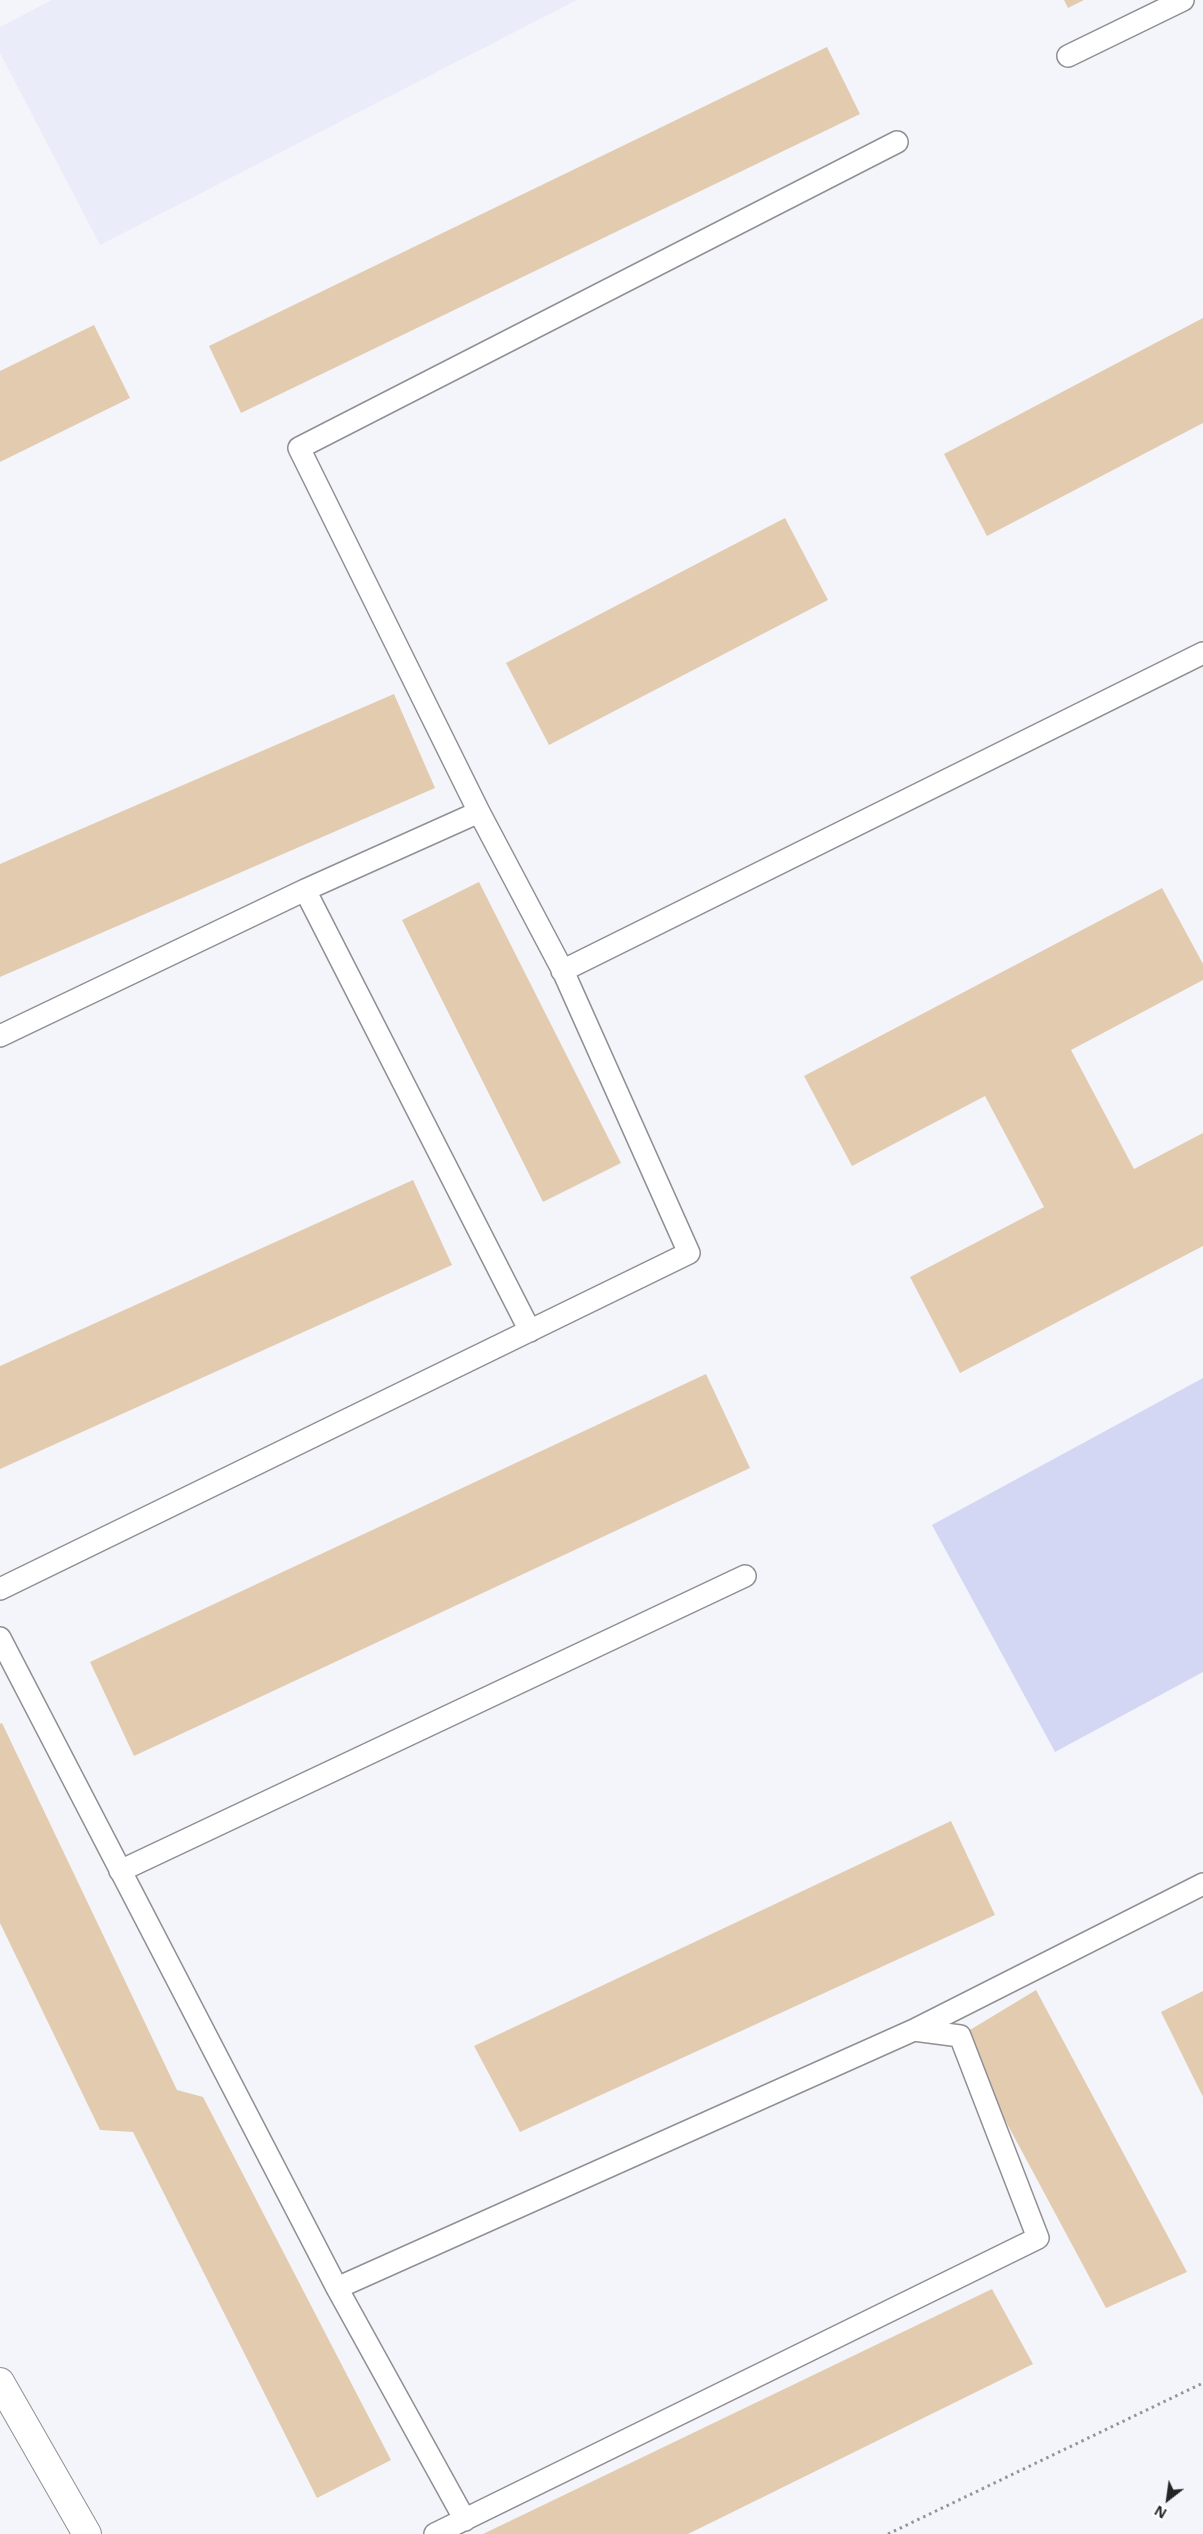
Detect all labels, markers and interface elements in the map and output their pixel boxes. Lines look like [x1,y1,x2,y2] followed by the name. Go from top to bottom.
[1143,2474,1193,2524] north arrow
[1151,2501,1170,2524] text: N

